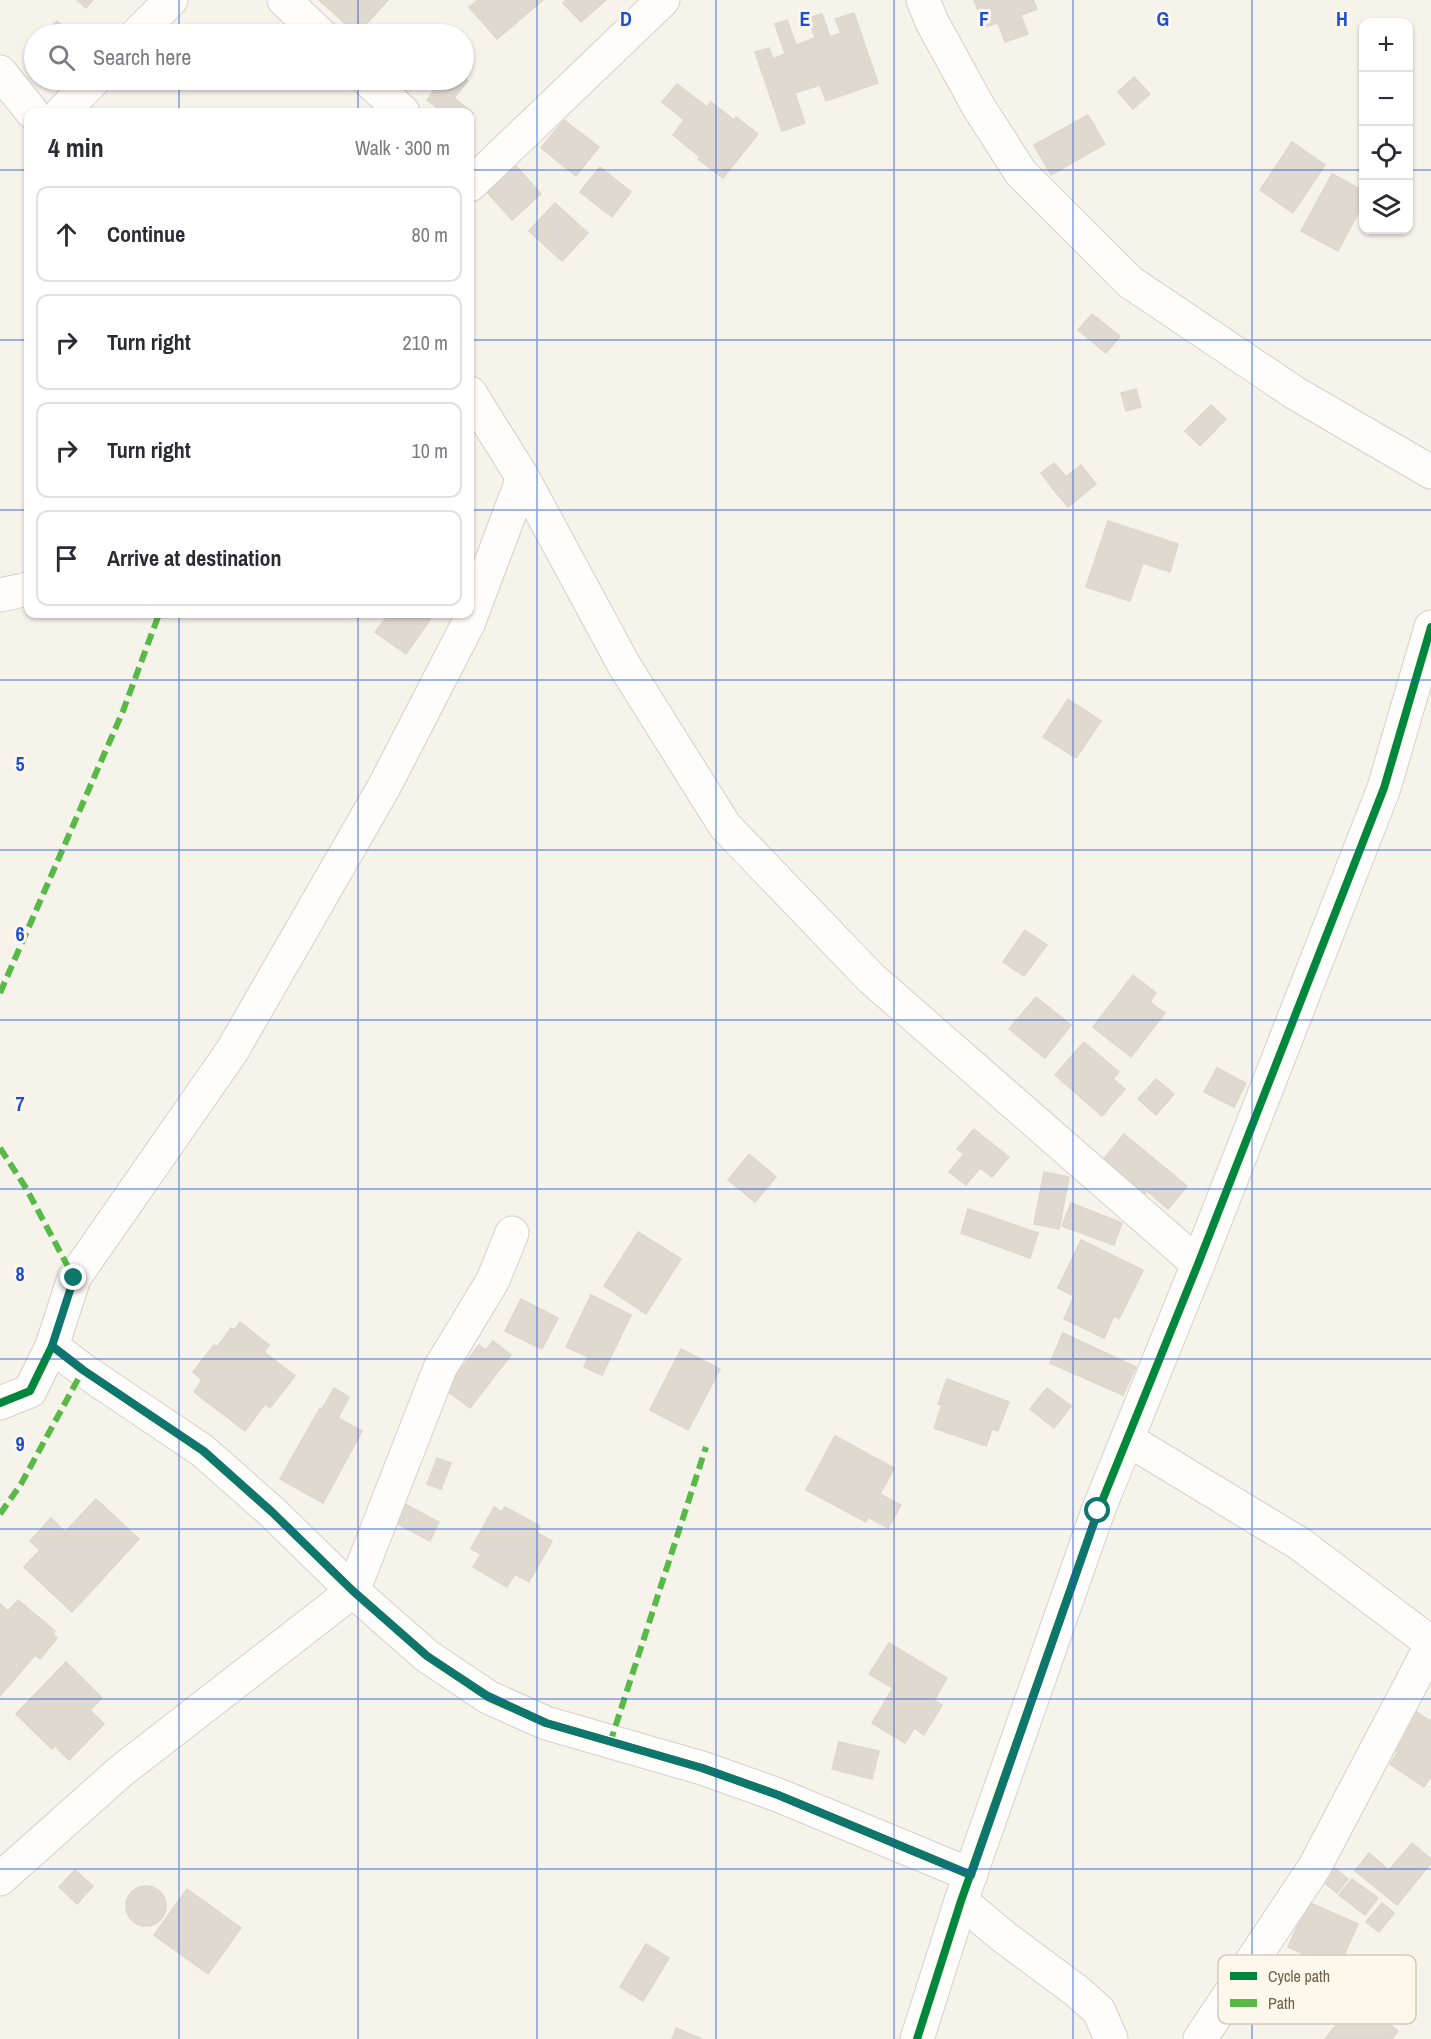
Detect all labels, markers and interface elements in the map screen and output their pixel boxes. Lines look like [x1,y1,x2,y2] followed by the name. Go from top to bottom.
[620,5,632,32] text: D
[800,5,811,32] text: E
[979,5,989,32] text: F
[1157,5,1169,32] text: G
[1336,5,1348,32] text: H
[1359,18,1413,234] map controls
[1359,18,1413,72] button: +
[24,24,474,90] search box
[45,41,78,74] icon: search
[93,42,191,72] text: Search here
[1359,72,1413,126] button: −
[1359,126,1413,180] button: locate
[48,130,104,165] text: 4 min
[355,134,450,161] text: Walk · 300 m
[1359,180,1413,234] button: layers
[50,218,83,251] icon: ahead
[107,219,185,249] text: Continue
[412,221,448,248] text: 80 m
[50,326,83,359] icon: right
[107,327,191,357] text: Turn right
[402,329,448,356] text: 210 m
[50,434,83,467] icon: right
[107,435,191,465] text: Turn right
[412,437,448,464] text: 10 m
[50,542,83,575] icon: arrive
[107,543,281,573] text: Arrive at destination
[15,750,25,777] text: 5
[15,920,25,947] text: 6
[15,1090,25,1117] text: 7
[15,1260,25,1287] text: 8
[60,1264,86,1290] route end
[15,1430,25,1457] text: 9
[1084,1497,1110,1523] route start
[1218,1955,1416,2024] legend
[1268,1965,1330,1987] text: Cycle path
[1268,1992,1295,2014] text: Path

